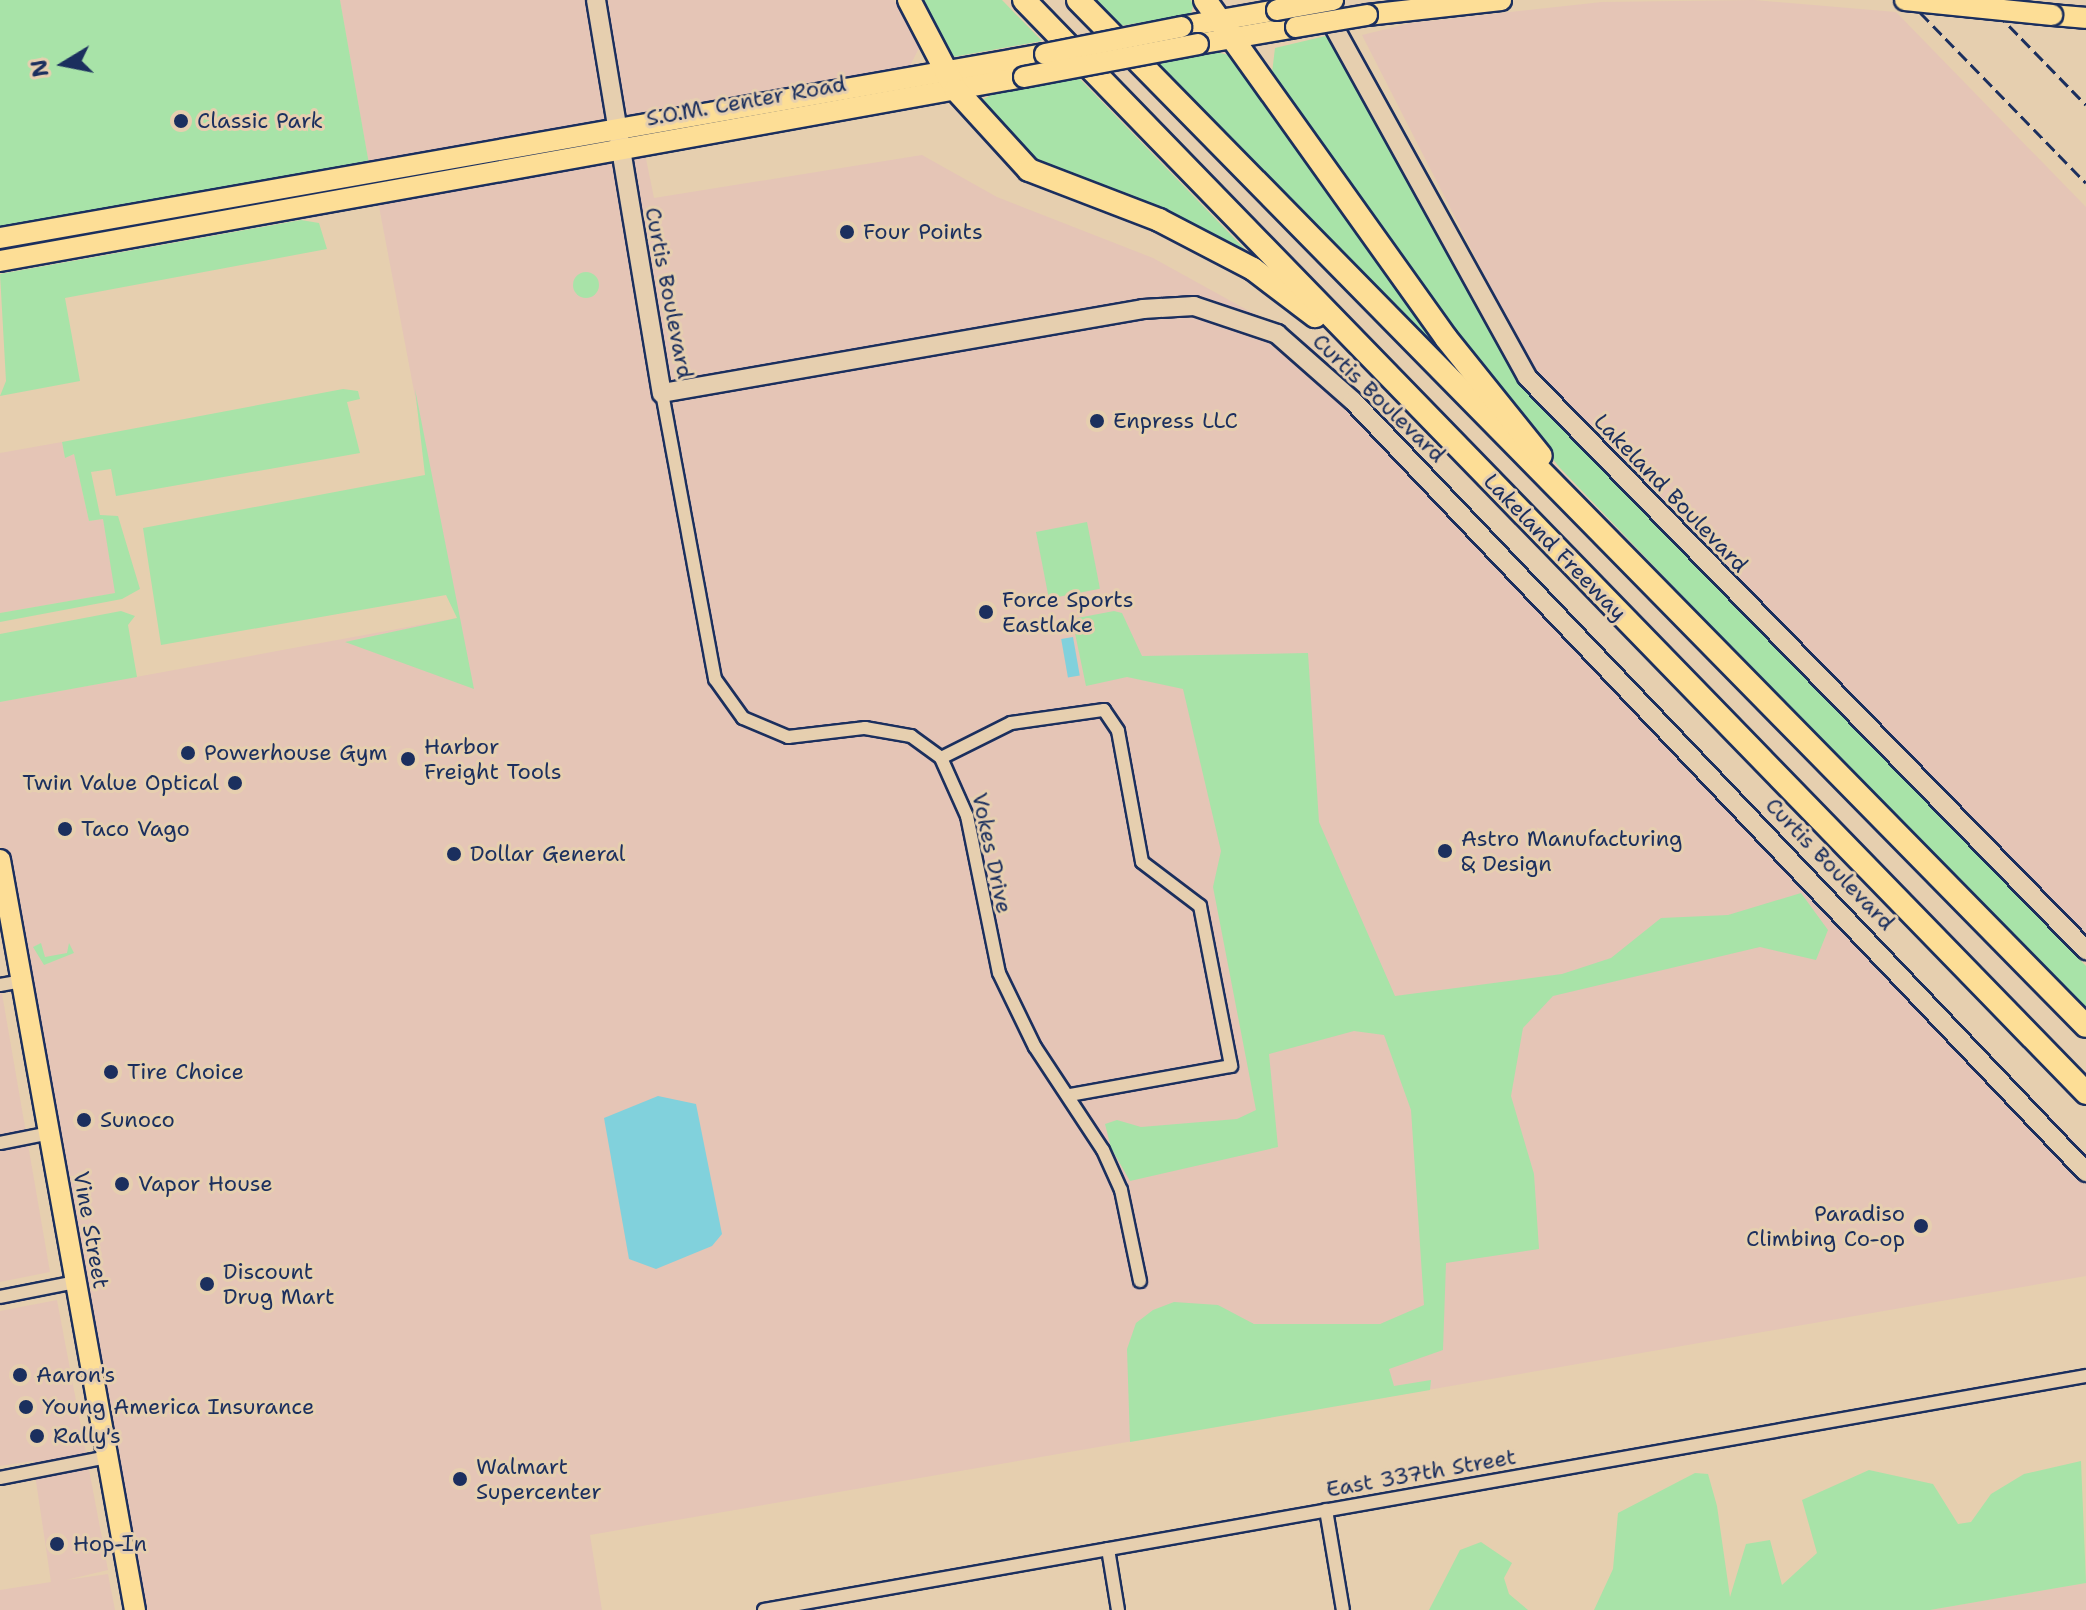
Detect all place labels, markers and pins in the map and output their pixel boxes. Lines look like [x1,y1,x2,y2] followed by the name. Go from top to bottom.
[197,108,323,134] place label: Classic Park
[172,112,190,130] marker: Classic Park
[863,219,983,245] place label: Four Points
[838,223,856,241] marker: Four Points
[1113,408,1238,434] place label: Enpress LLC
[1088,412,1106,430] marker: Enpress LLC
[1002,586,1134,638] place label: Force Sports Eastlake
[977,603,995,621] marker: Force Sports Eastlake
[424,733,562,784] place label: Harbor Freight Tools
[204,740,387,766] place label: Powerhouse Gym
[179,744,197,762] marker: Powerhouse Gym
[399,750,417,768] marker: Harbor Freight Tools
[22,770,219,796] place label: Twin Value Optical
[226,774,244,792] marker: Twin Value Optical
[81,816,190,842] place label: Taco Vago
[56,820,74,838] marker: Taco Vago
[1461,825,1683,876] place label: Astro Manufacturing & Design
[470,841,625,867] place label: Dollar General
[1436,842,1454,860] marker: Astro Manufacturing & Design
[445,845,463,863] marker: Dollar General
[127,1059,244,1085] place label: Tire Choice
[102,1063,120,1081] marker: Tire Choice
[100,1107,175,1133] place label: Sunoco
[75,1111,93,1129] marker: Sunoco
[138,1171,273,1197] place label: Vapor House
[113,1175,131,1193] marker: Vapor House
[1746,1200,1905,1252] place label: Paradiso Climbing Co-op
[1912,1217,1930,1235] marker: Paradiso Climbing Co-op
[223,1258,335,1310] place label: Discount Drug Mart
[198,1275,216,1293] marker: Discount Drug Mart
[36,1362,115,1388] place label: Aaron's
[11,1366,29,1384] marker: Aaron's
[42,1394,314,1420] place label: Young America Insurance
[17,1398,35,1416] marker: Young America Insurance
[53,1423,121,1449] place label: Rally's
[28,1427,46,1445] marker: Rally's
[476,1453,602,1504] place label: Walmart Supercenter
[451,1470,469,1488] marker: Walmart Supercenter
[73,1531,147,1557] place label: Hop-In
[48,1535,66,1553] marker: Hop-In

